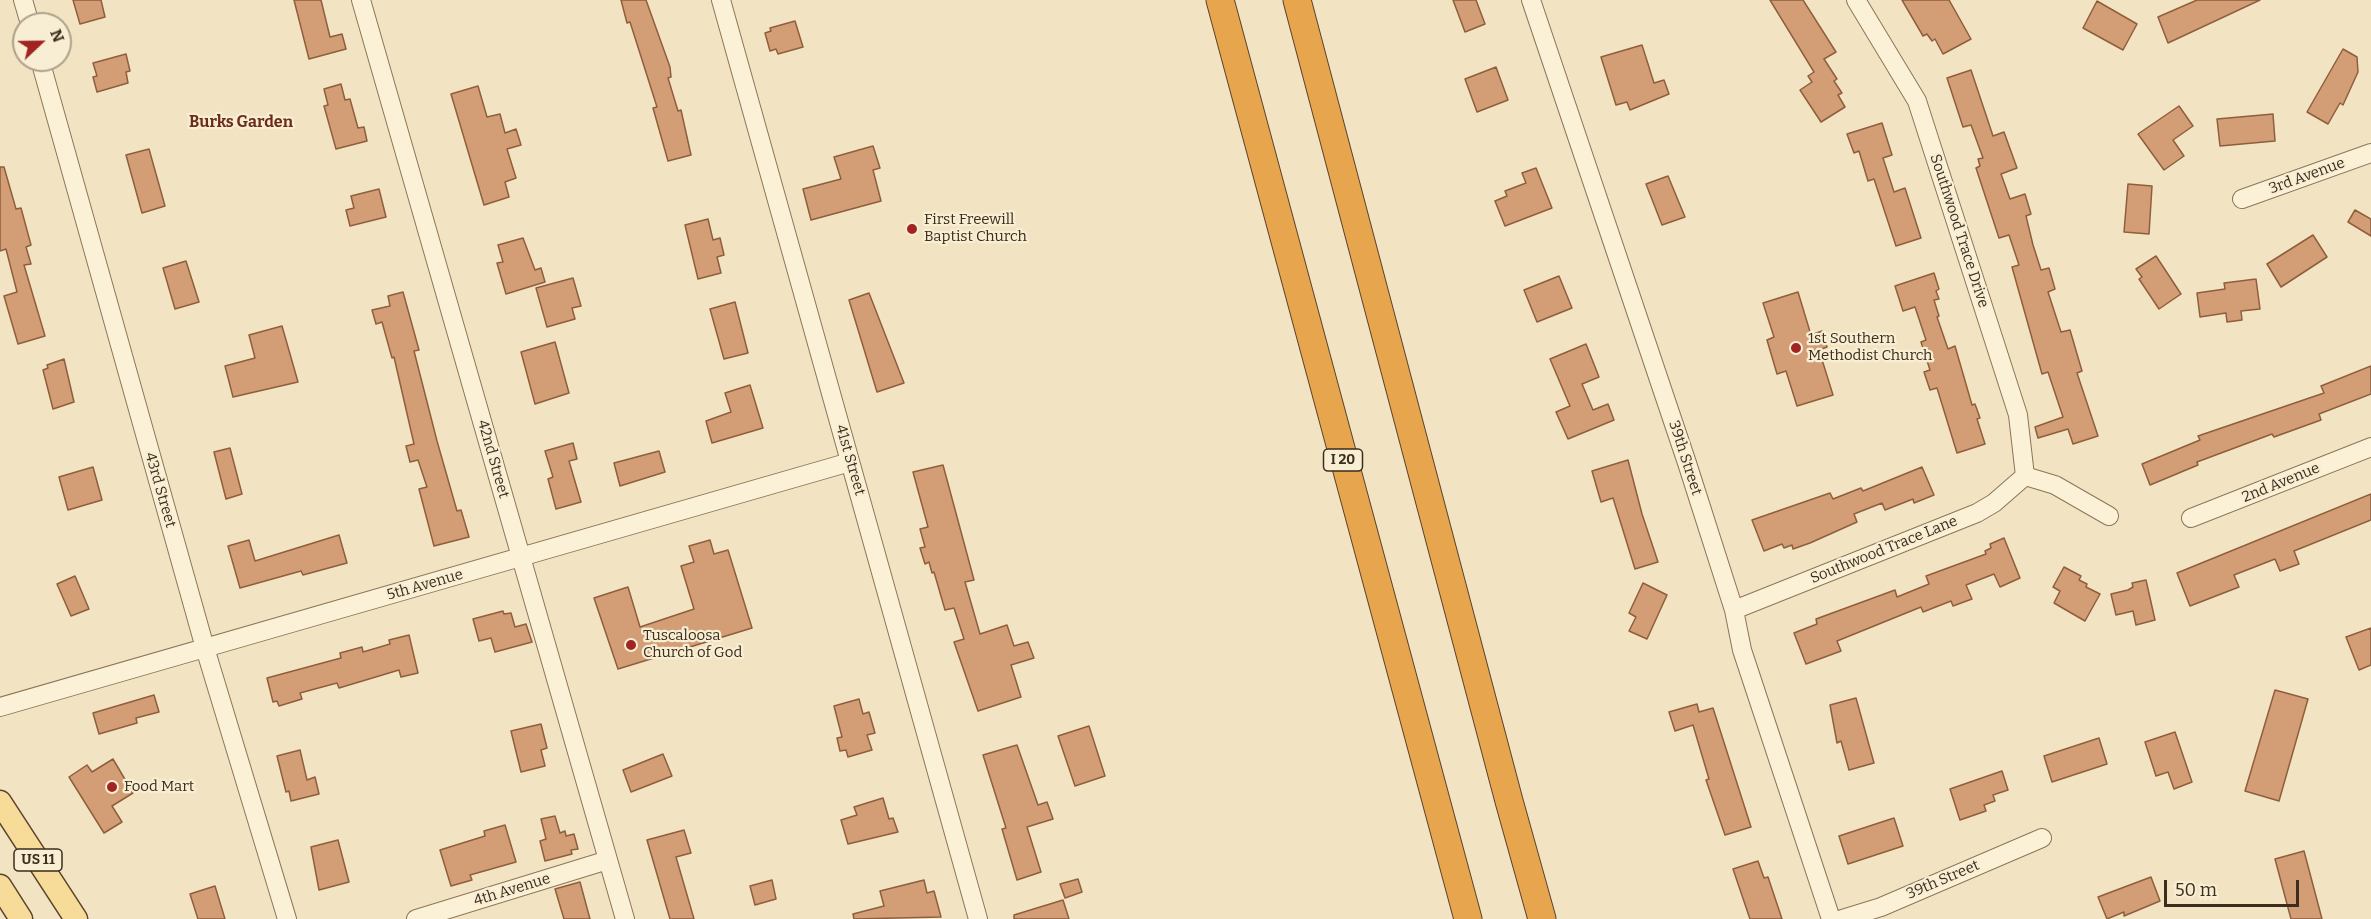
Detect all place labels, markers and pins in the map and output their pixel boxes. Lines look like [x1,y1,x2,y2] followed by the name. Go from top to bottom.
[924,211,1027,246] place label: First Freewill Baptist Church
[905,222,919,236] marker: First Freewill Baptist Church
[1808,330,1932,365] place label: 1st Southern Methodist Church
[1789,341,1803,355] marker: 1st Southern Methodist Church
[643,627,742,662] place label: Tuscaloosa Church of God
[624,638,638,652] marker: Tuscaloosa Church of God
[124,778,194,796] place label: Food Mart
[105,780,119,794] marker: Food Mart

